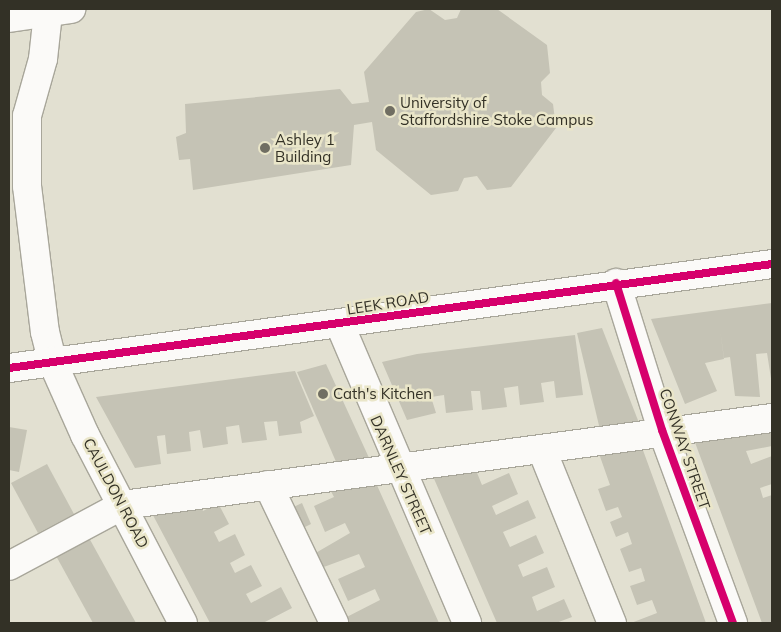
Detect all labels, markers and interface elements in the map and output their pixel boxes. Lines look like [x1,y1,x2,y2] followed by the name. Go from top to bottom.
[400,93,593,128] place label: University of Staffordshire Stoke Campus
[384,105,396,117] marker: University of Staffordshire Stoke Campus
[275,130,335,165] place label: Ashley 1 Building
[259,142,271,154] marker: Ashley 1 Building
[346,288,430,318] street label: LEEK ROAD
[333,385,432,403] place label: Cath's Kitchen
[656,386,714,512] street label: CONWAY STREET
[317,388,329,400] marker: Cath's Kitchen
[367,413,435,537] street label: DARNLEY STREET
[79,435,153,551] street label: CAULDON ROAD

